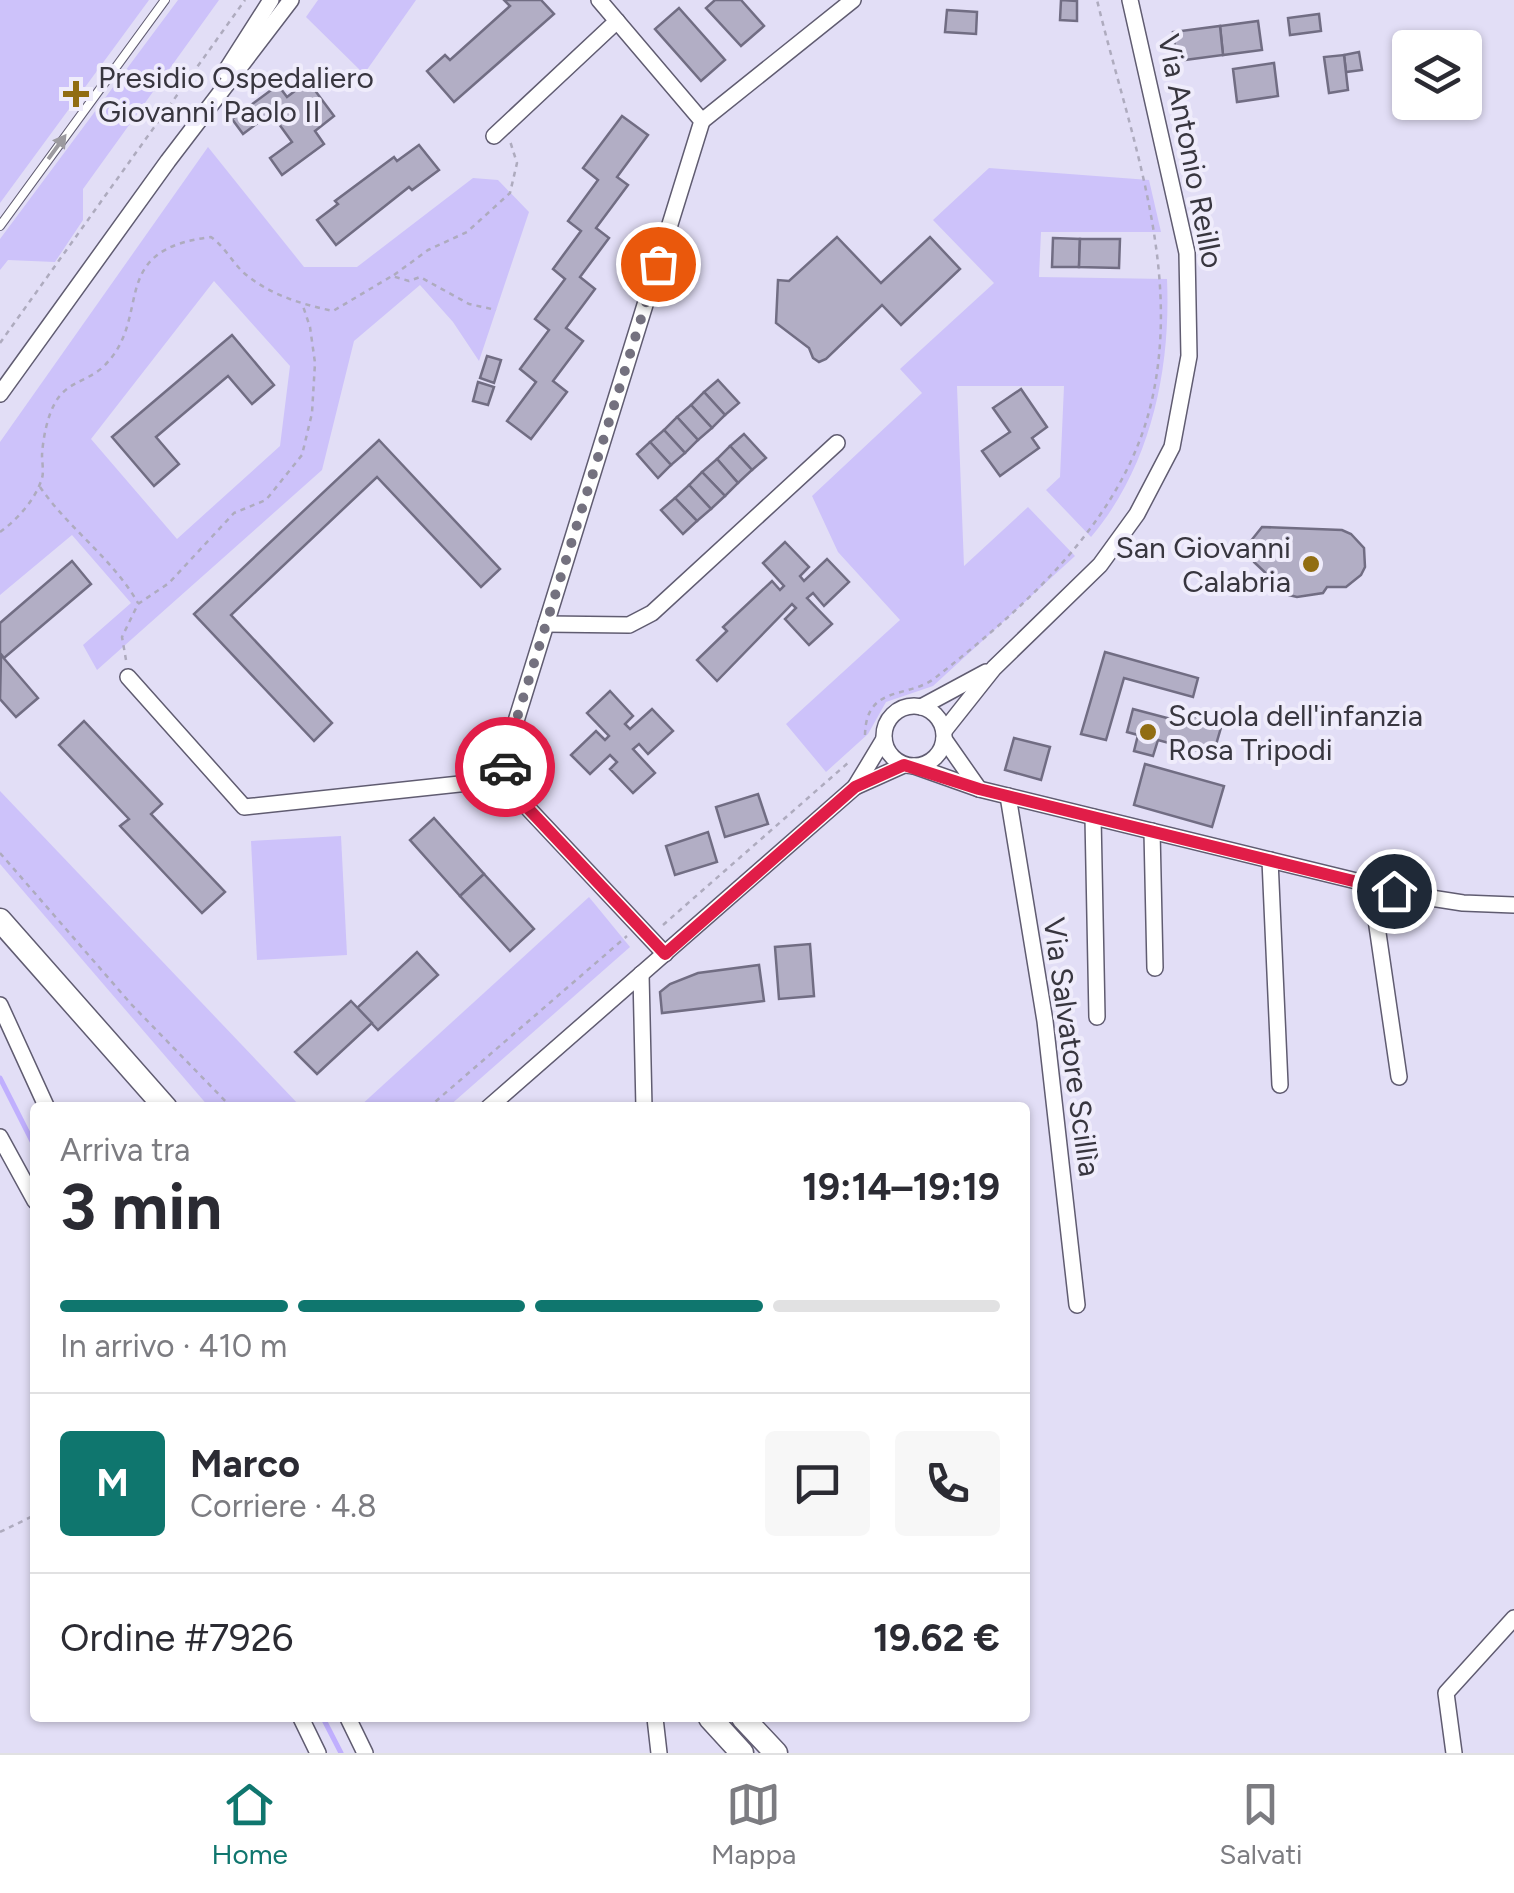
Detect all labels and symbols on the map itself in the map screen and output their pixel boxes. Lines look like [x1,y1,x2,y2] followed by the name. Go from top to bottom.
[1150,31,1232,271] street label: Via Antonio Reillo
[98,59,374,130] place label: Presidio Ospedaliero Giovanni Paolo II
[63,81,89,107] marker: Presidio Ospedaliero Giovanni Paolo II
[47,134,67,160] one-way arrow
[616,222,701,307] pin
[1115,529,1291,600] place label: San Giovanni Calabria
[1300,553,1322,575] marker: San Giovanni Calabria
[1168,697,1423,768] place label: Scuola dell'infanzia Rosa Tripodi
[455,717,555,817] courier
[1137,721,1159,743] marker: Scuola dell'infanzia Rosa Tripodi
[1352,849,1437,934] pin
[1036,915,1108,1179] street label: Via Salvatore Scillìa

